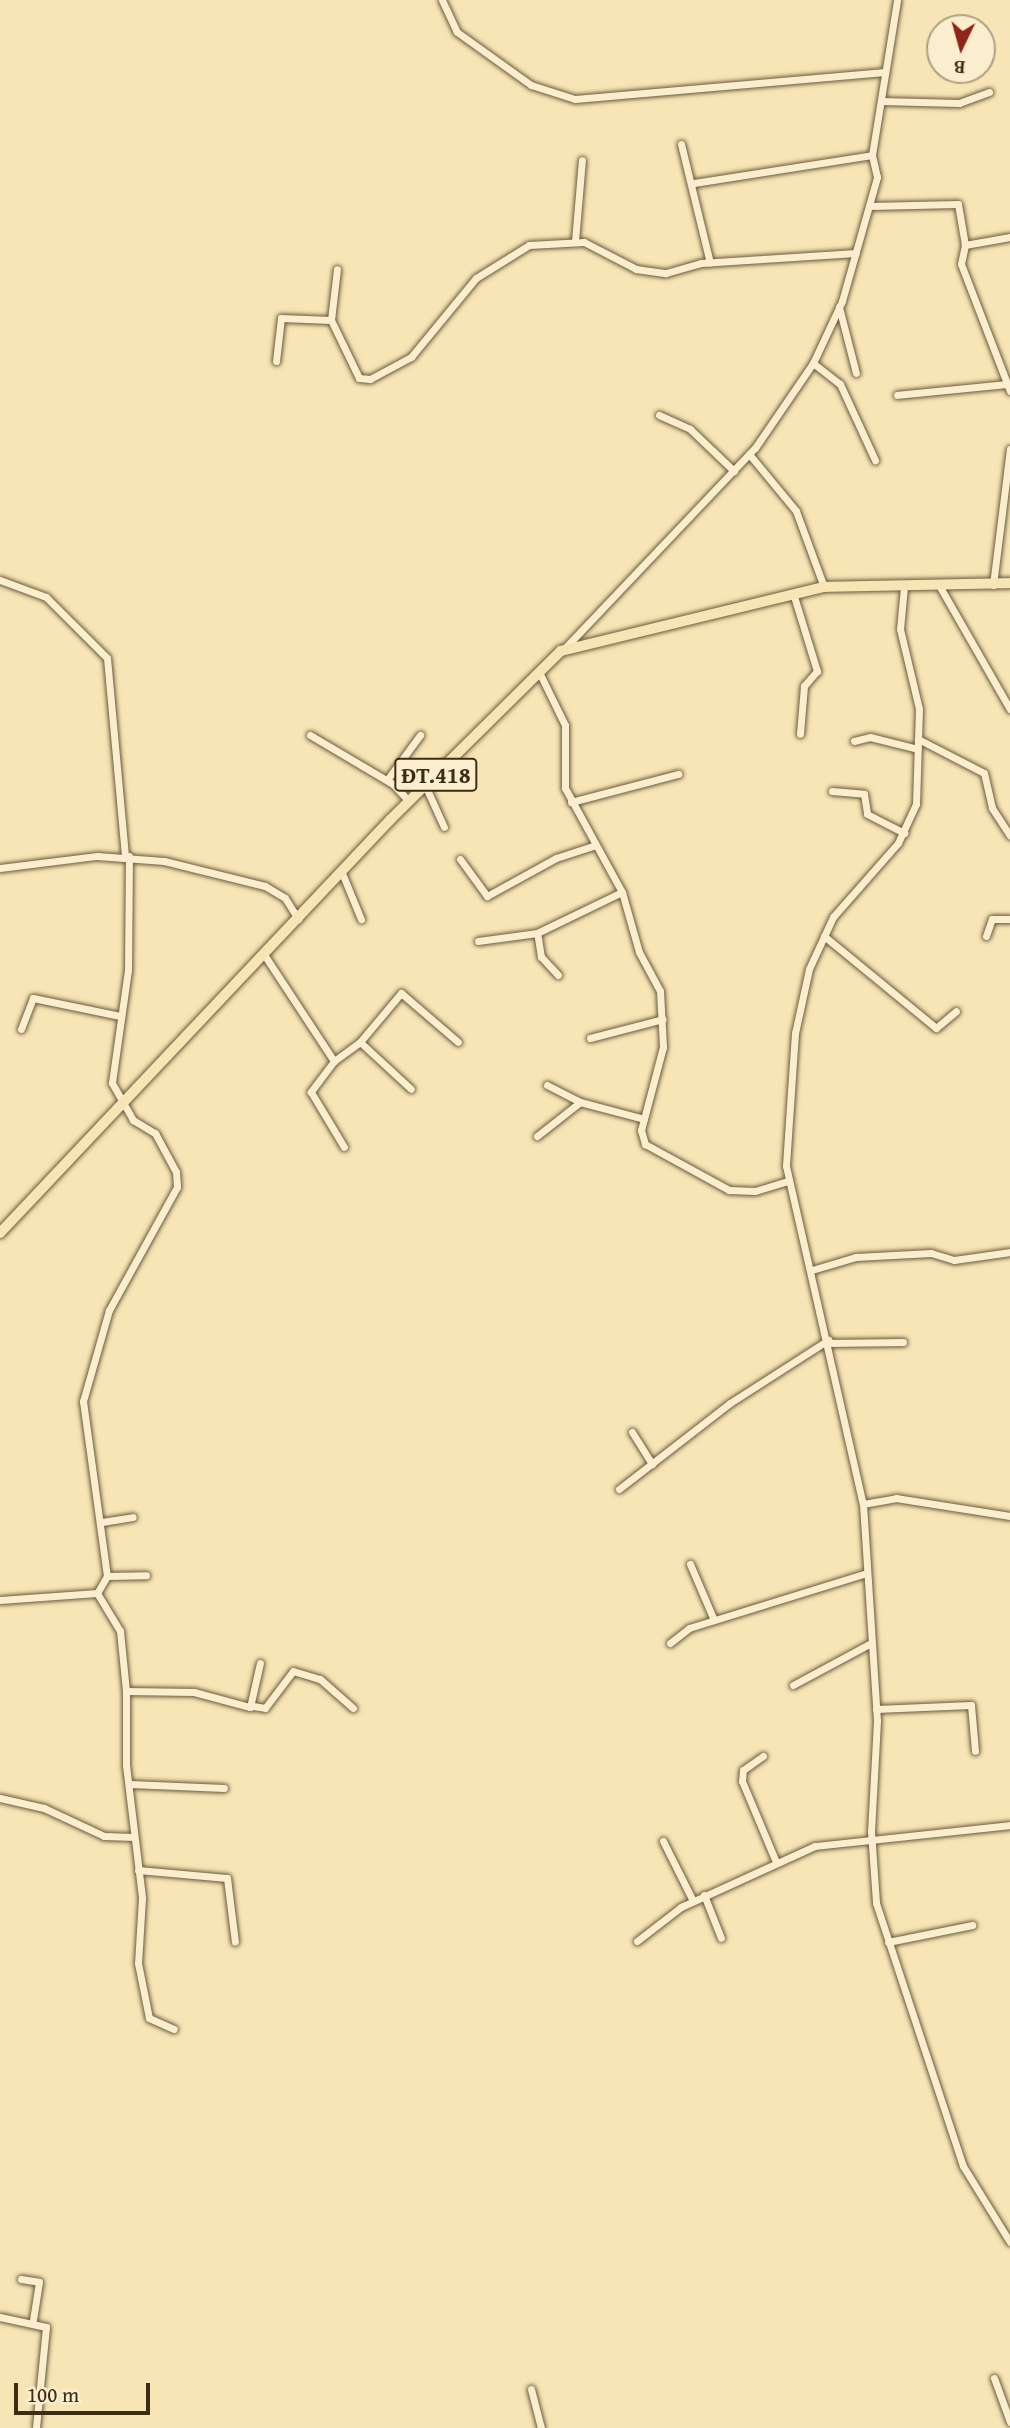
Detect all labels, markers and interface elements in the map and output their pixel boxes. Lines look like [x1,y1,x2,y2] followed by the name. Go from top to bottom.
[926,14,996,84] north arrow
[952,53,966,82] text: B
[394,755,478,794] road number: ĐT.418
[18,2368,154,2412] scale bar
[27,2379,79,2410] text: 100 m

